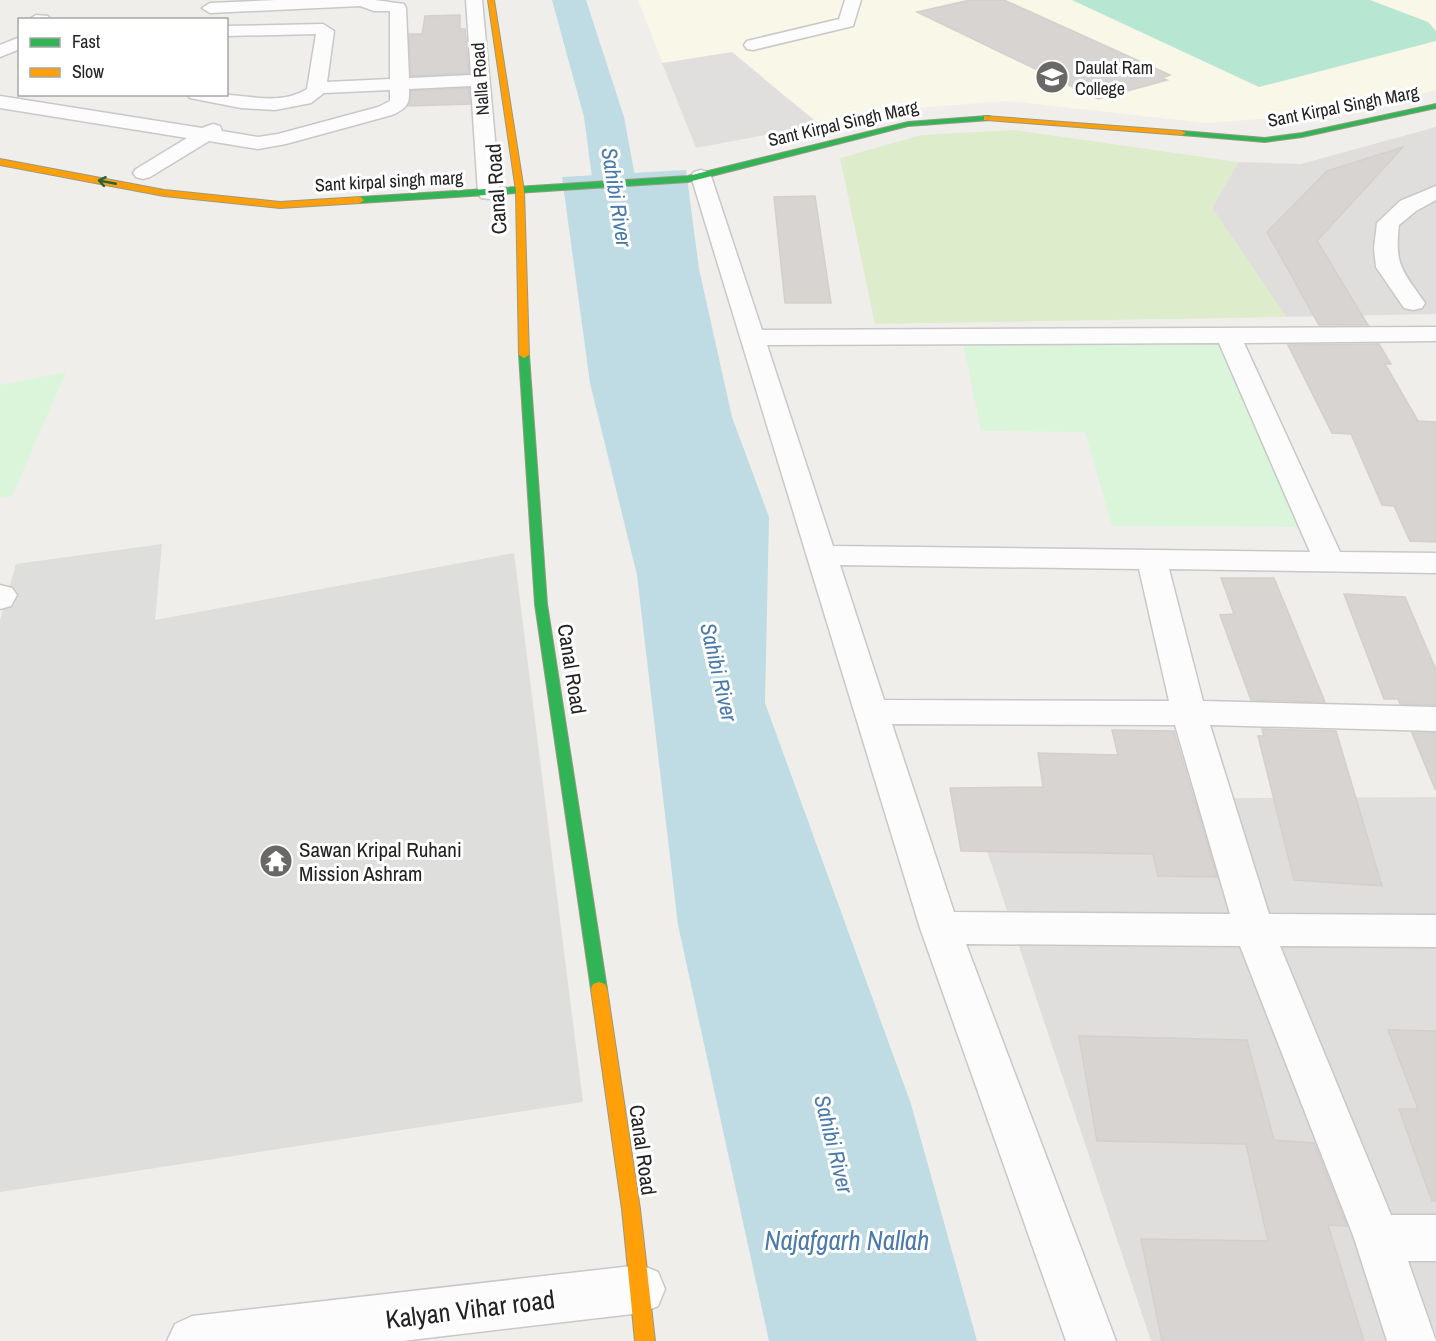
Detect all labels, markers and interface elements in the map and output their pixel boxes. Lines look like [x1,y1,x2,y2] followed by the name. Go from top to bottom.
[18,18,228,96] legend
[72,29,100,54] text: Fast
[465,42,495,116] street label: Nalla Road
[1075,55,1153,101] place label: Daulat Ram College
[72,59,104,84] text: Slow
[1034,59,1070,95] school or university icon: Daulat Ram College
[1265,79,1421,133] street label: Sant Kirpal Singh Marg
[765,93,921,152] street label: Sant Kirpal Singh Marg
[478,143,514,235] street label: Canal Road
[594,145,640,250] water label: Sahibi River
[314,165,465,197] street label: Sant kirpal singh marg
[98,176,117,187] one-way arrow
[693,620,745,725] water label: Sahibi River
[551,622,593,716] street label: Canal Road
[299,835,462,888] place label: Sawan Kripal Ruhani Mission Ashram
[258,843,294,879] temple icon: Sawan Kripal Ruhani Mission Ashram
[807,1092,861,1197] water label: Sahibi River
[622,1103,664,1197] street label: Canal Road
[765,1222,929,1258] water label: Najafgarh Nallah
[383,1281,557,1337] street label: Kalyan Vihar road

